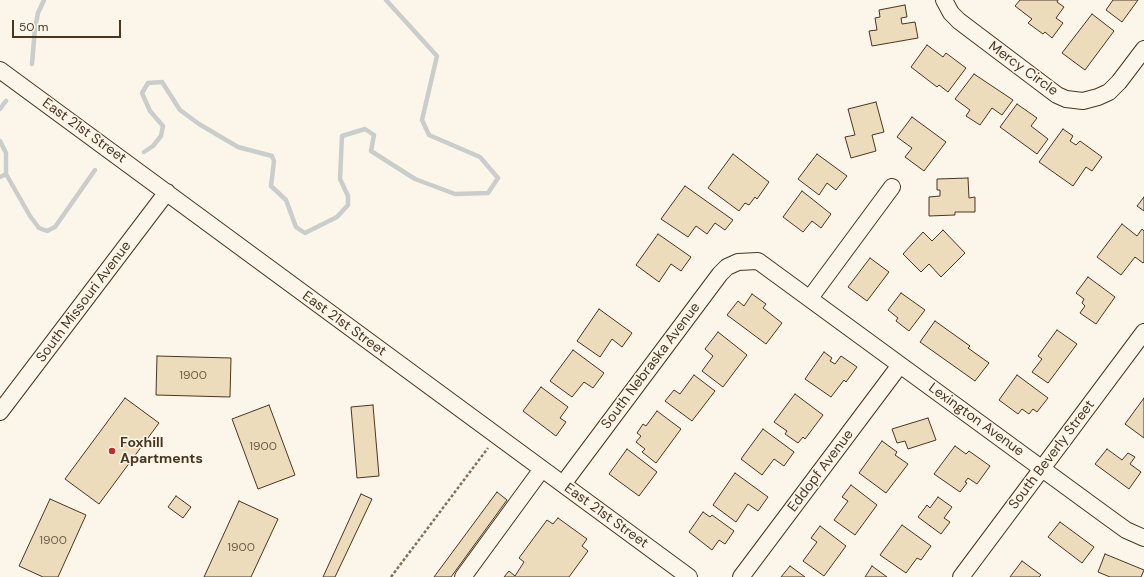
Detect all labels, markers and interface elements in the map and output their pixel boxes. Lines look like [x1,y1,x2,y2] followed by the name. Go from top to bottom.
[14,12,123,38] scale bar
[19,19,48,35] text: 50 m
[985,38,1061,100] street label: Mercy Circle
[39,95,129,167] street label: East 21st Street
[33,238,135,366] street label: South Missouri Avenue
[299,288,389,360] street label: East 21st Street
[598,300,704,432] street label: South Nebraska Avenue
[179,369,207,383] house number: 1900
[925,380,1027,460] street label: Lexington Avenue
[1005,397,1099,513] street label: South Beverly Street
[785,427,857,515] street label: Eddopf Avenue
[120,435,203,468] place label: Foxhill Apartments
[249,440,277,454] house number: 1900
[107,446,117,456] marker: Foxhill Apartments
[561,480,651,552] street label: East 21st Street
[39,534,67,548] house number: 1900
[227,541,255,555] house number: 1900

